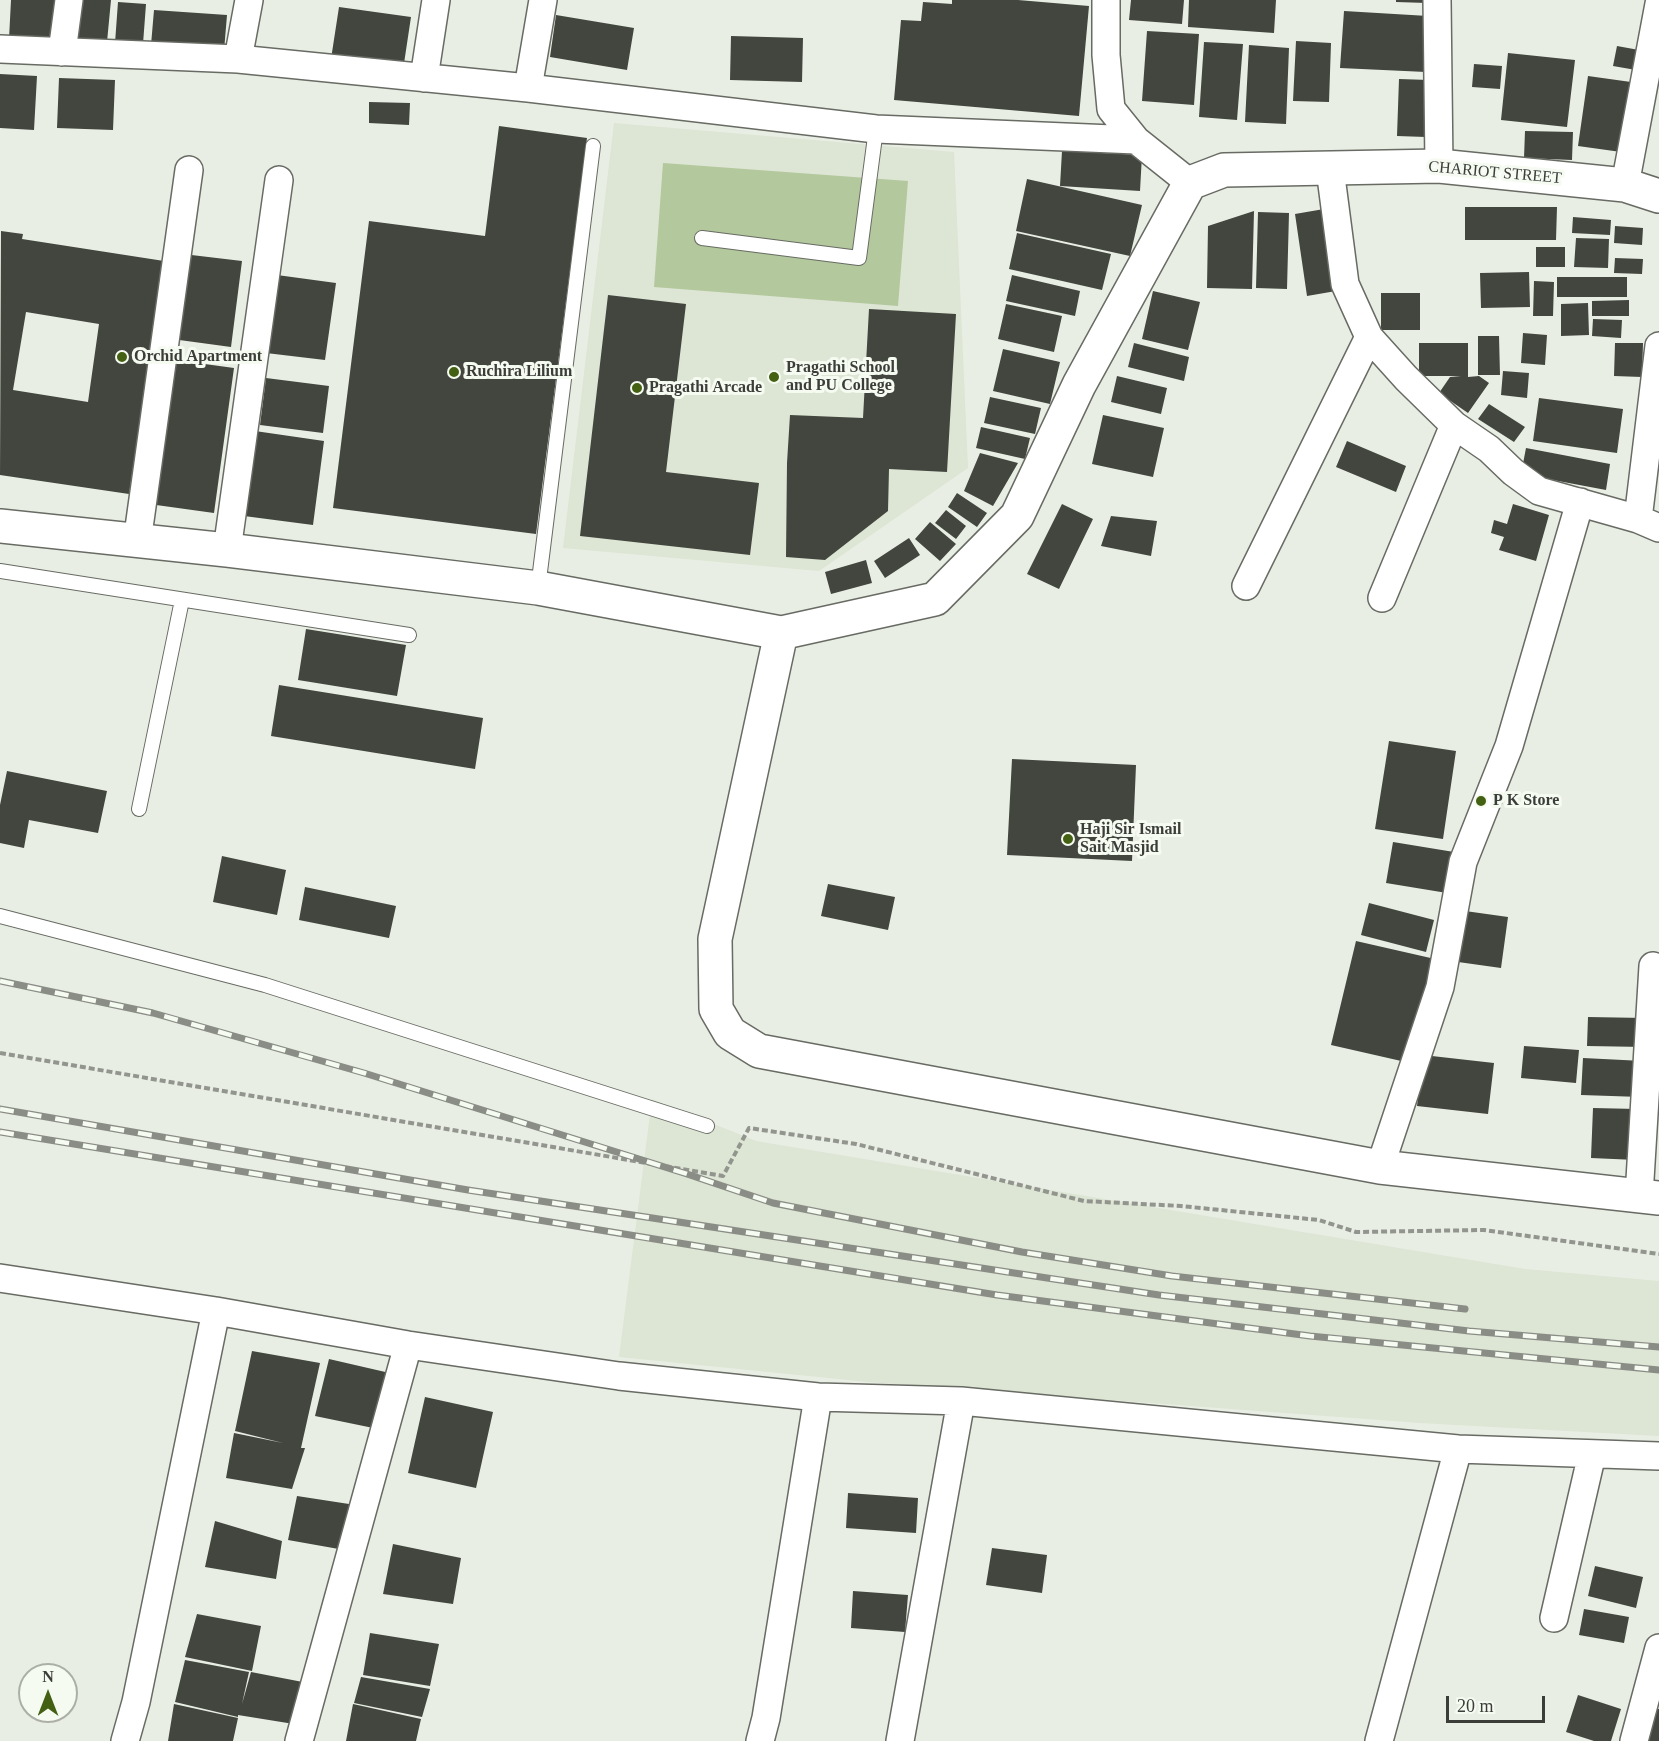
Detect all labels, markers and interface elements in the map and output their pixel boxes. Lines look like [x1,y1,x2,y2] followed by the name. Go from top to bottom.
[1428,158,1562,188] street label: CHARIOT STREET
[134,347,262,367] place label: Orchid Apartment
[115,350,129,364] marker: Orchid Apartment
[786,358,895,396] place label: Pragathi School and PU College
[466,362,572,382] place label: Ruchira Lilium
[447,365,461,379] marker: Ruchira Lilium
[767,370,781,384] marker: Pragathi School and PU College
[649,378,762,398] place label: Pragathi Arcade
[630,381,644,395] marker: Pragathi Arcade
[1493,791,1559,811] place label: P K Store
[1474,794,1488,808] marker: P K Store
[1080,820,1181,858] place label: Haji Sir Ismail Sait Masjid
[1061,832,1075,846] marker: Haji Sir Ismail Sait Masjid
[18,1663,78,1723] north arrow
[42,1668,54,1685] text: N
[1449,1684,1548,1722] scale bar
[1457,1696,1494,1716] text: 20 m

